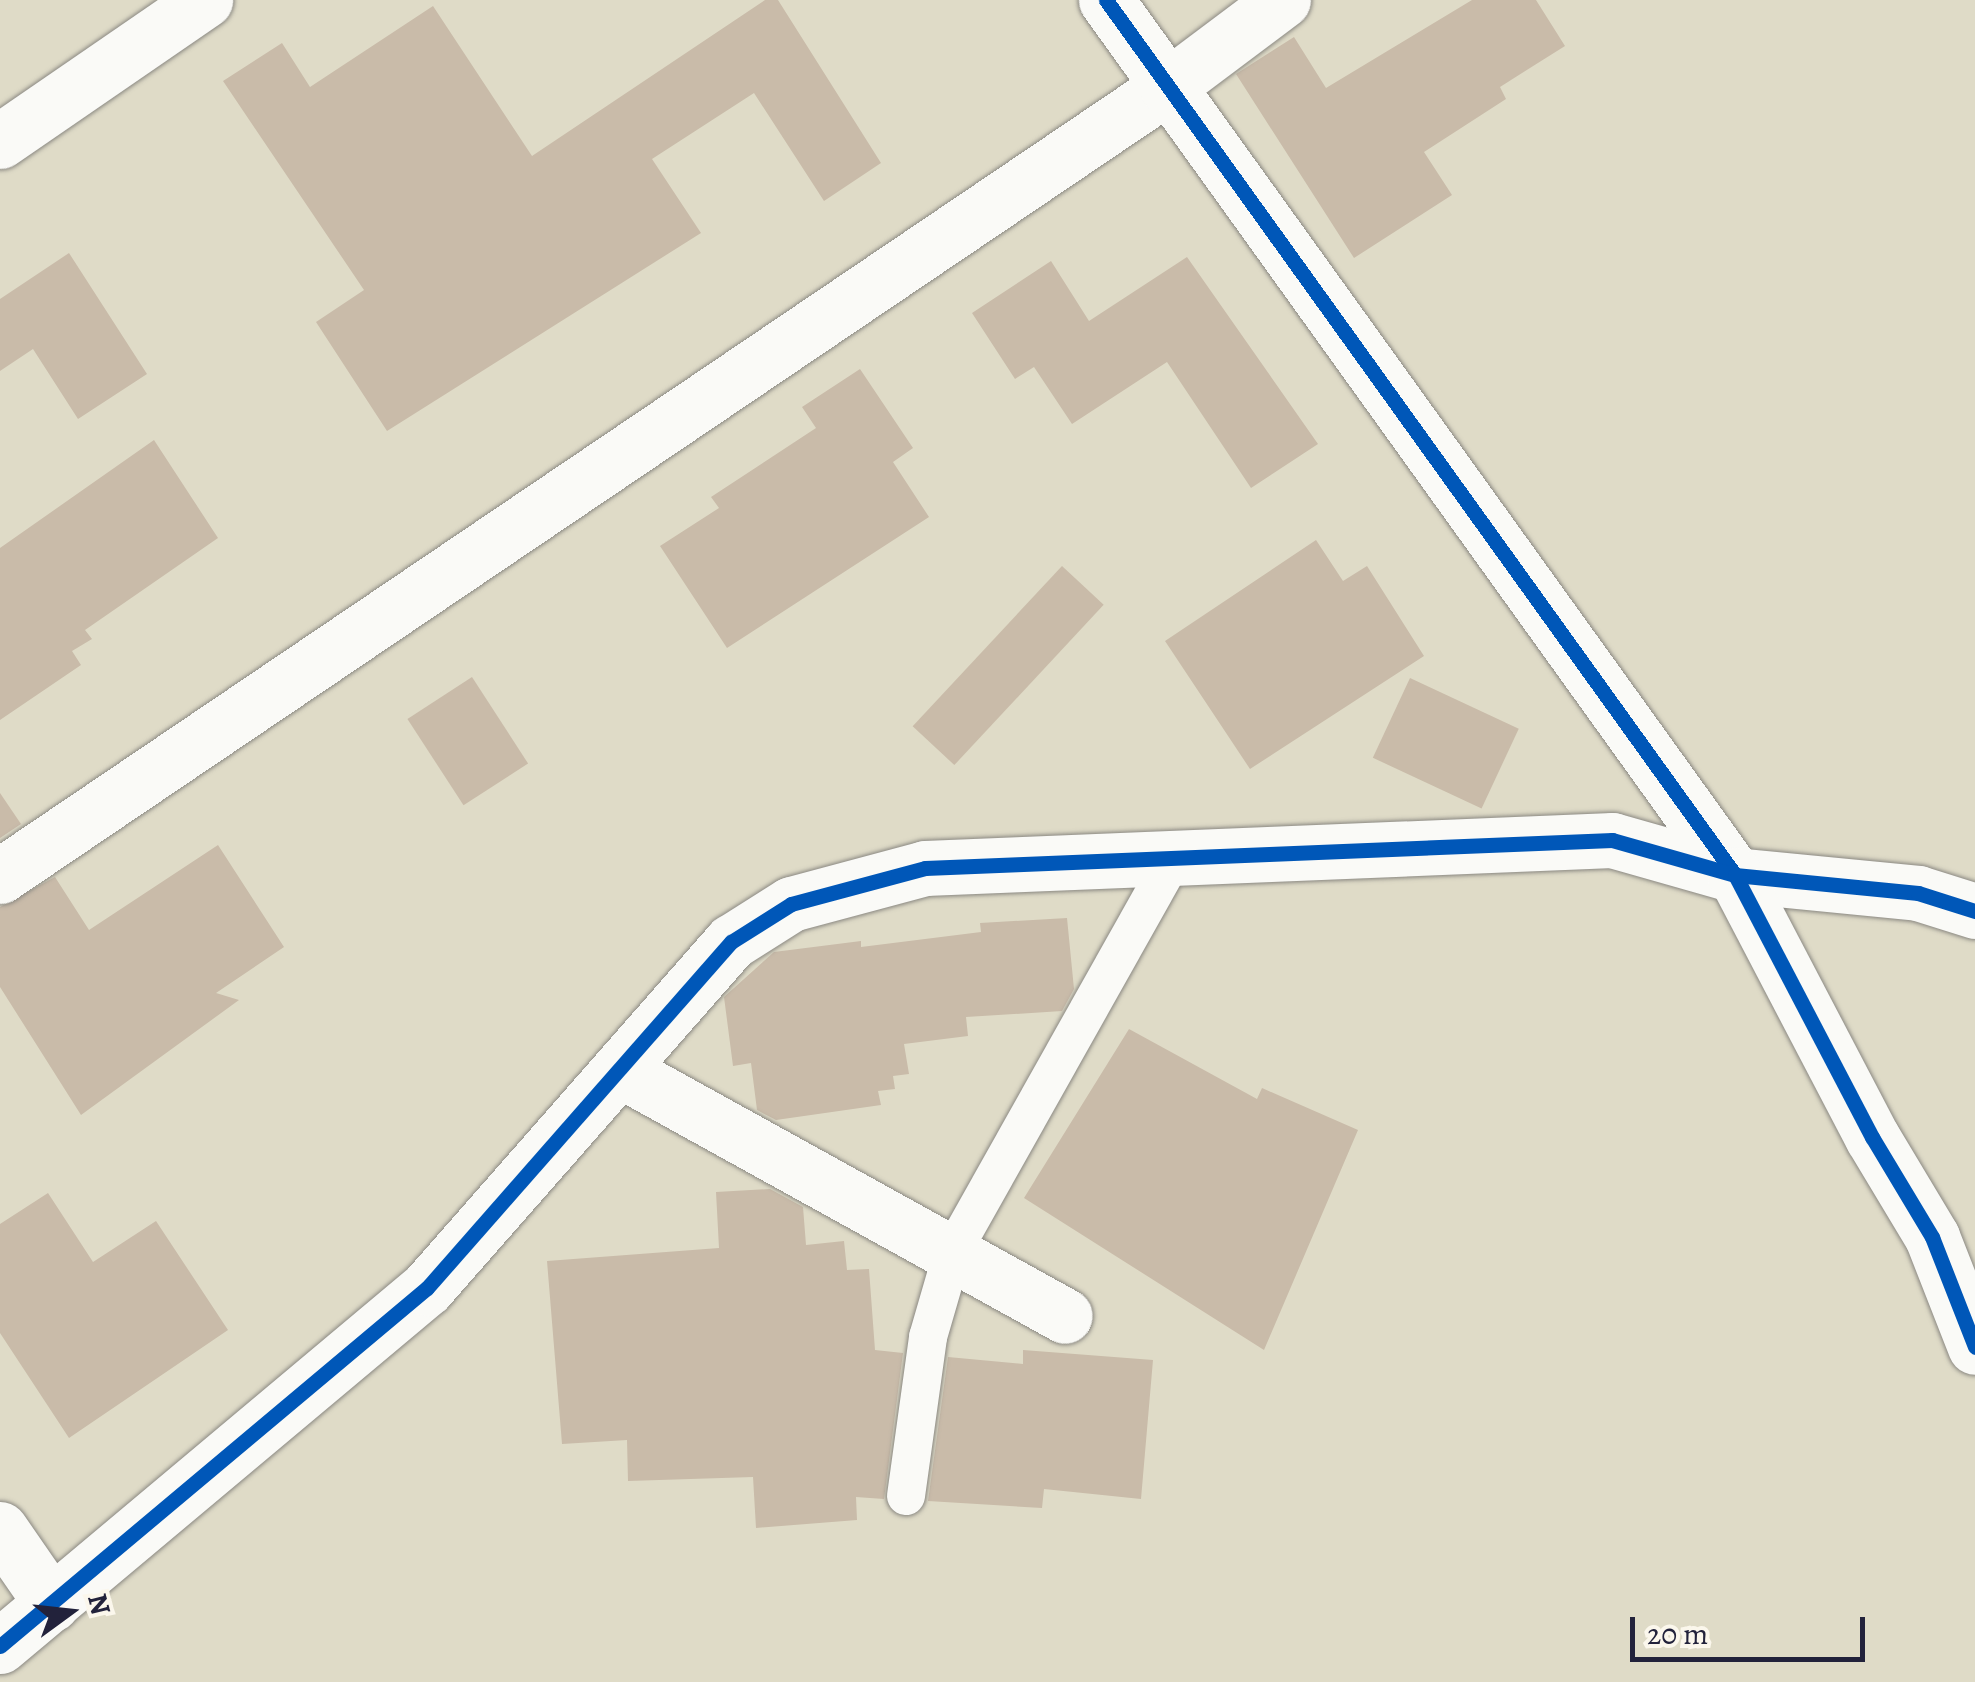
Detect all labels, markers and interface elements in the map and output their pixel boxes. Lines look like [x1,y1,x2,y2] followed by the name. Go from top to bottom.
[20,1562,120,1662] north arrow
[78,1589,120,1619] text: N
[1635,1597,1870,1659] scale bar
[1647,1614,1708,1654] text: 20 m

